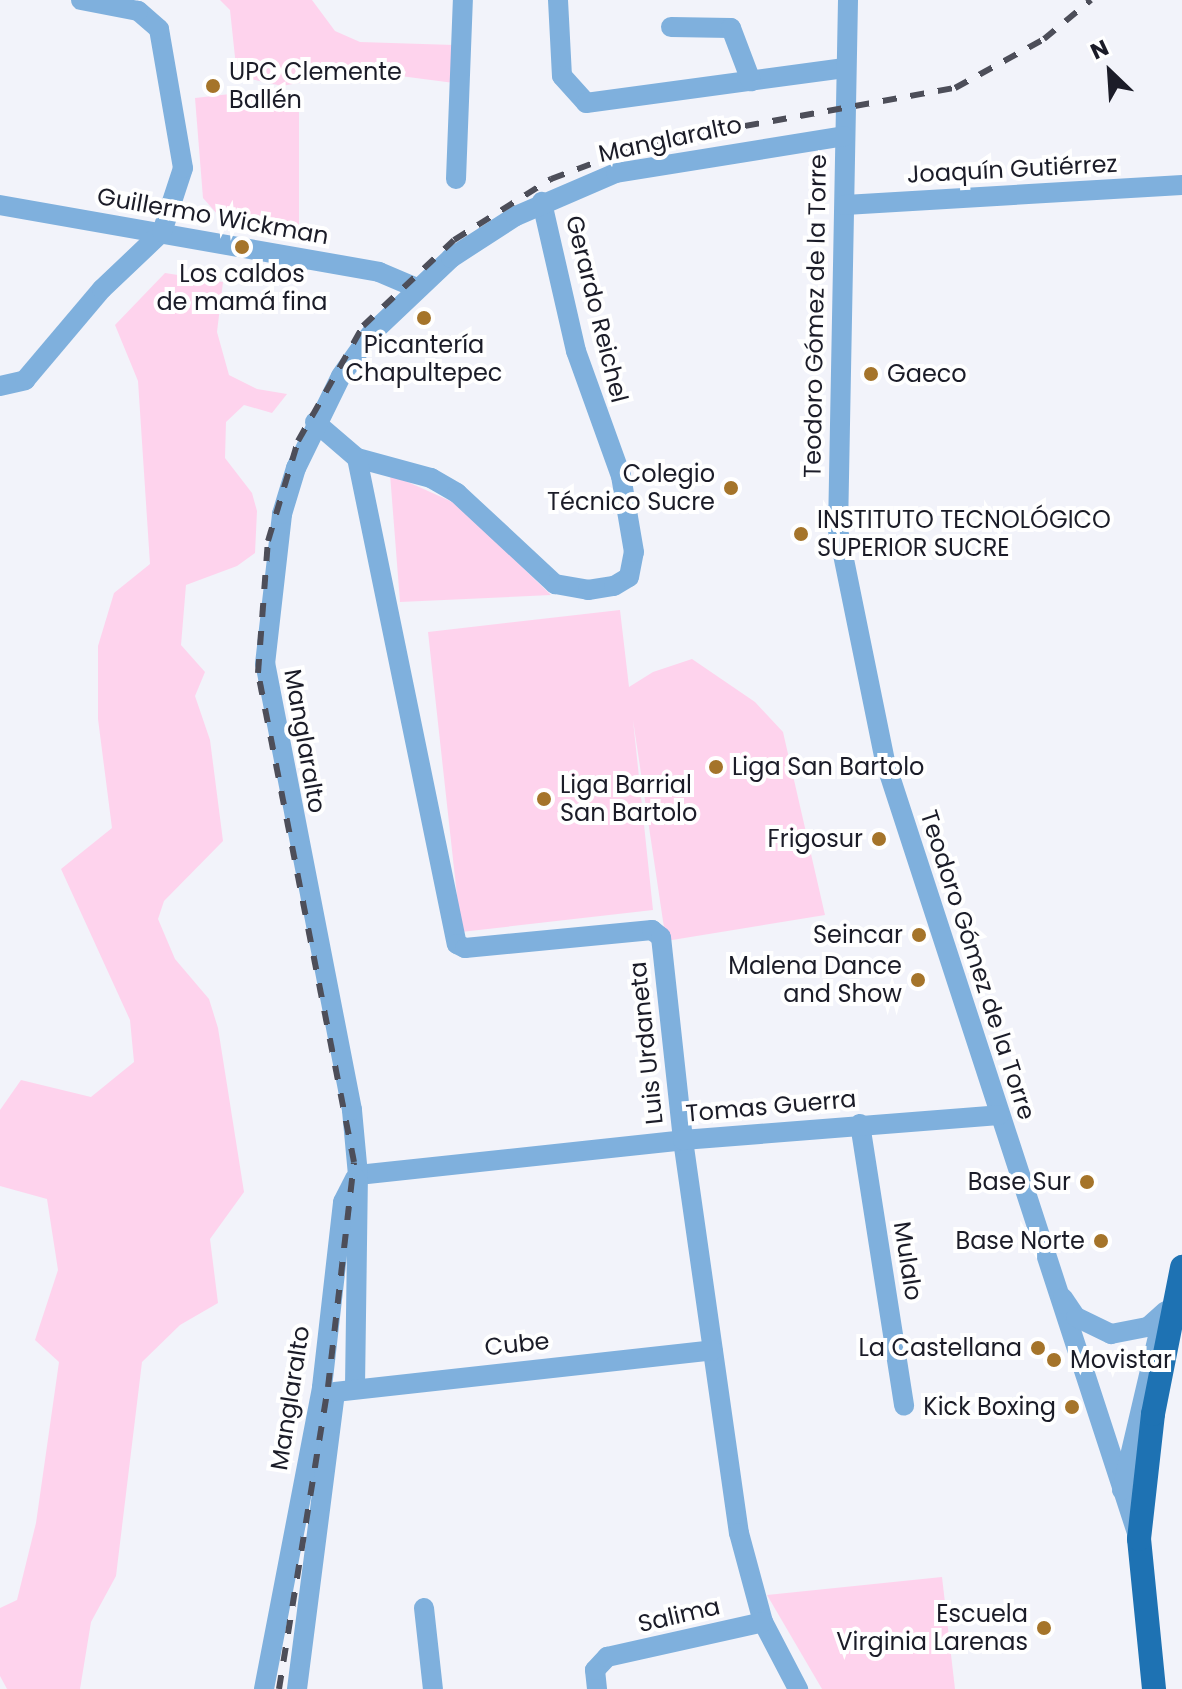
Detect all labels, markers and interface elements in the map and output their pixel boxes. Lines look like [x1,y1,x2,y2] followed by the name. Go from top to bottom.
[1070,32,1150,112] north arrow
[1086,32,1114,67] text: N
[229,58,402,114] place label: UPC Clemente Ballén
[204,77,222,95] marker: UPC Clemente Ballén
[596,110,744,168] street label: Manglaralto
[906,149,1118,189] street label: Joaquín Gutiérrez
[798,154,832,478] street label: Teodoro Gómez de la Torre
[95,181,331,251] street label: Guillermo Wickman
[560,212,634,406] street label: Gerardo Reichel
[233,238,251,256] marker: Los caldos de mamá fina
[156,260,328,316] place label: Los caldos de mamá fina
[415,309,433,327] marker: Picantería Chapultepec
[346,331,502,387] place label: Picantería Chapultepec
[887,360,967,388] place label: Gaeco
[862,365,880,383] marker: Gaeco
[547,460,715,516] place label: Colegio Técnico Sucre
[722,479,740,497] marker: Colegio Técnico Sucre
[817,506,1111,562] place label: INSTITUTO TECNOLÓGICO SUPERIOR SUCRE
[792,525,810,543] marker: INSTITUTO TECNOLÓGICO SUPERIOR SUCRE
[278,667,332,815] street label: Manglaralto
[732,753,924,781] place label: Liga San Bartolo
[707,758,725,776] marker: Liga San Bartolo
[560,771,697,827] place label: Liga Barrial San Bartolo
[535,790,553,808] marker: Liga Barrial San Bartolo
[914,807,1042,1123] street label: Teodoro Gómez de la Torre
[768,825,863,853] place label: Frigosur
[870,830,888,848] marker: Frigosur
[813,921,903,949] place label: Seincar
[910,926,928,944] marker: Seincar
[728,952,902,1008] place label: Malena Dance and Show
[623,960,669,1126] street label: Luis Urdaneta
[909,971,927,989] marker: Malena Dance and Show
[684,1084,858,1128] street label: Tomas Guerra
[968,1168,1071,1196] place label: Base Sur
[1078,1173,1096,1191] marker: Base Sur
[888,1220,928,1302] street label: Mulalo
[955,1227,1085,1255] place label: Base Norte
[1092,1232,1110,1250] marker: Base Norte
[264,1324,316,1472] street label: Manglaralto
[483,1326,551,1362] street label: Cube
[858,1334,1022,1362] place label: La Castellana
[1029,1339,1047,1357] marker: La Castellana
[1070,1346,1172,1374] place label: Movistar
[1045,1351,1063,1369] marker: Movistar
[923,1393,1056,1421] place label: Kick Boxing
[1063,1398,1081,1416] marker: Kick Boxing
[635,1592,723,1638] street label: Salima
[836,1600,1028,1656] place label: Escuela Virginia Larenas
[1035,1619,1053,1637] marker: Escuela Virginia Larenas

